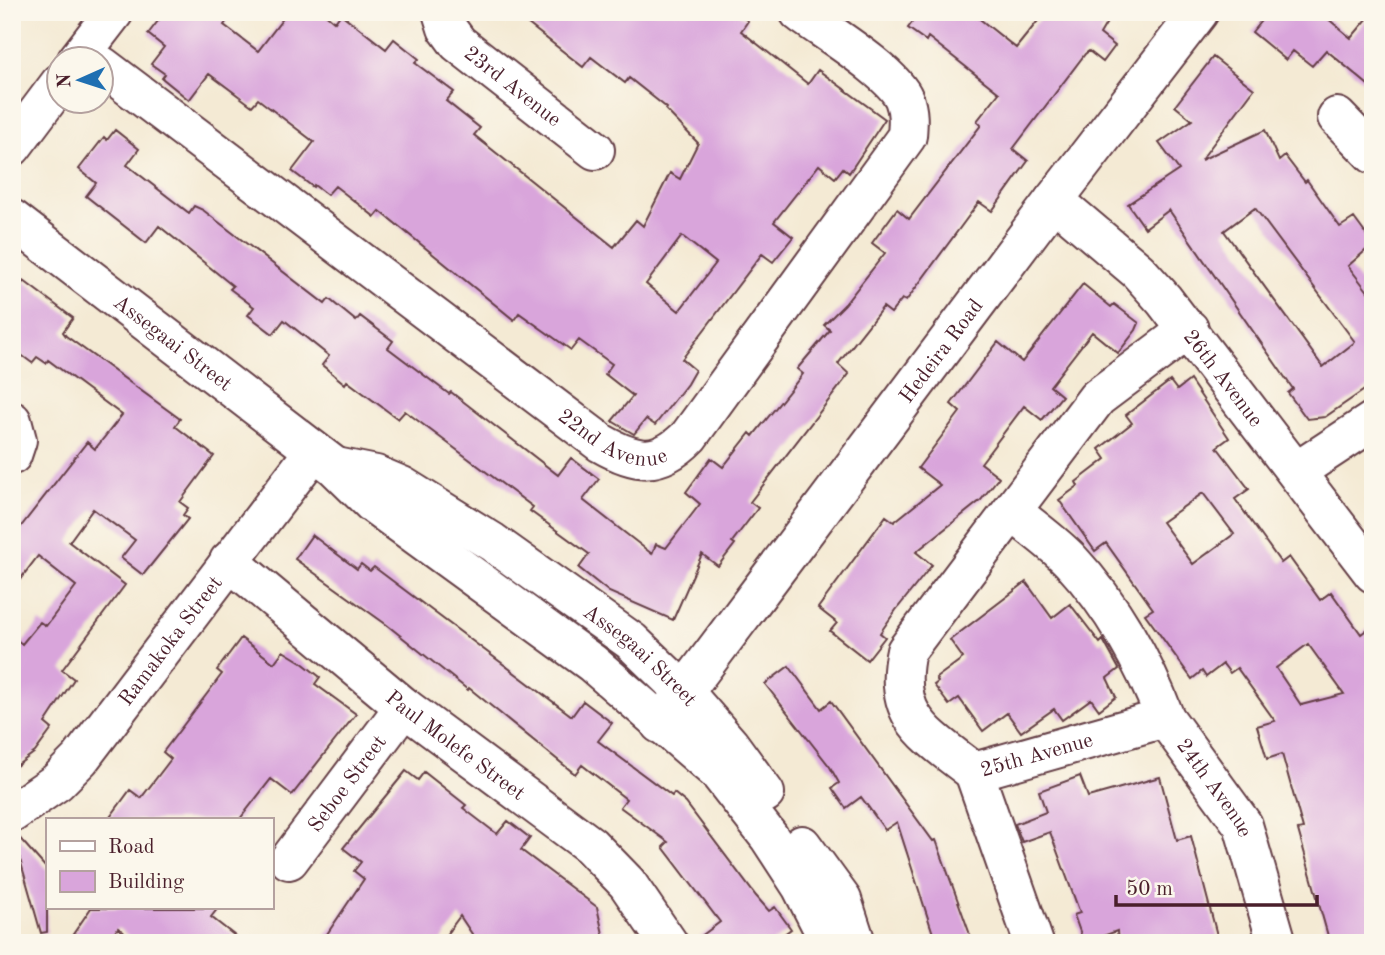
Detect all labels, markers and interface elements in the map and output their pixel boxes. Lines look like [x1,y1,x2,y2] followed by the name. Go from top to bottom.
[460,43,564,131] street label: 23rd Avenue
[46,46,116,116] north arrow
[56,73,75,89] text: N
[109,292,235,396] street label: Assegaai Street
[896,296,988,408] street label: Hedeira Road
[1179,326,1266,431] street label: 26th Avenue
[554,406,671,471] street label: 22nd Avenue
[115,573,227,710] street label: Ramakoka Street
[579,602,700,711] street label: Assegaai Street
[381,687,528,805] street label: Paul Molefe Street
[978,730,1096,782] street label: 25th Avenue
[305,732,391,837] street label: Seboe Street
[1172,735,1255,839] street label: 24th Avenue
[46,818,273,909] legend
[108,837,155,858] text: Road
[1116,864,1317,908] scale bar
[108,872,185,893] text: Building
[1126,879,1173,900] text: 50 m

